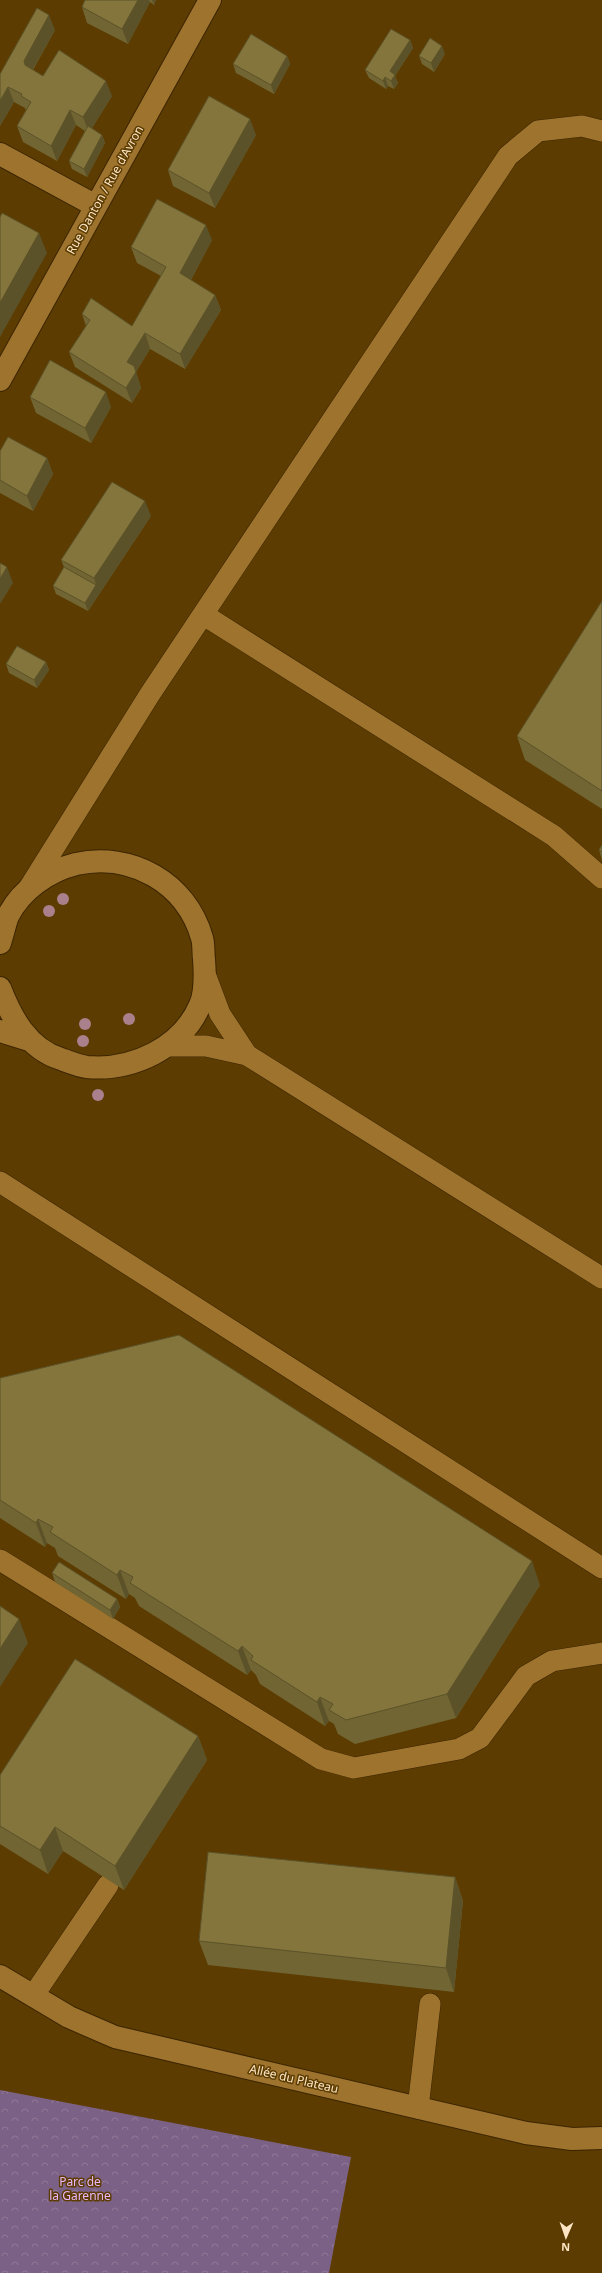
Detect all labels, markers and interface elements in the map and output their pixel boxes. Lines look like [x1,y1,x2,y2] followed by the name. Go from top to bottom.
[62,122,147,257] street label: Rue Danton / Rue d'Avron
[248,2060,340,2097] street label: Allée du Plateau
[49,2173,111,2204] park label: Parc de la Garenne
[546,2217,586,2257] north arrow
[561,2240,570,2255] text: N

